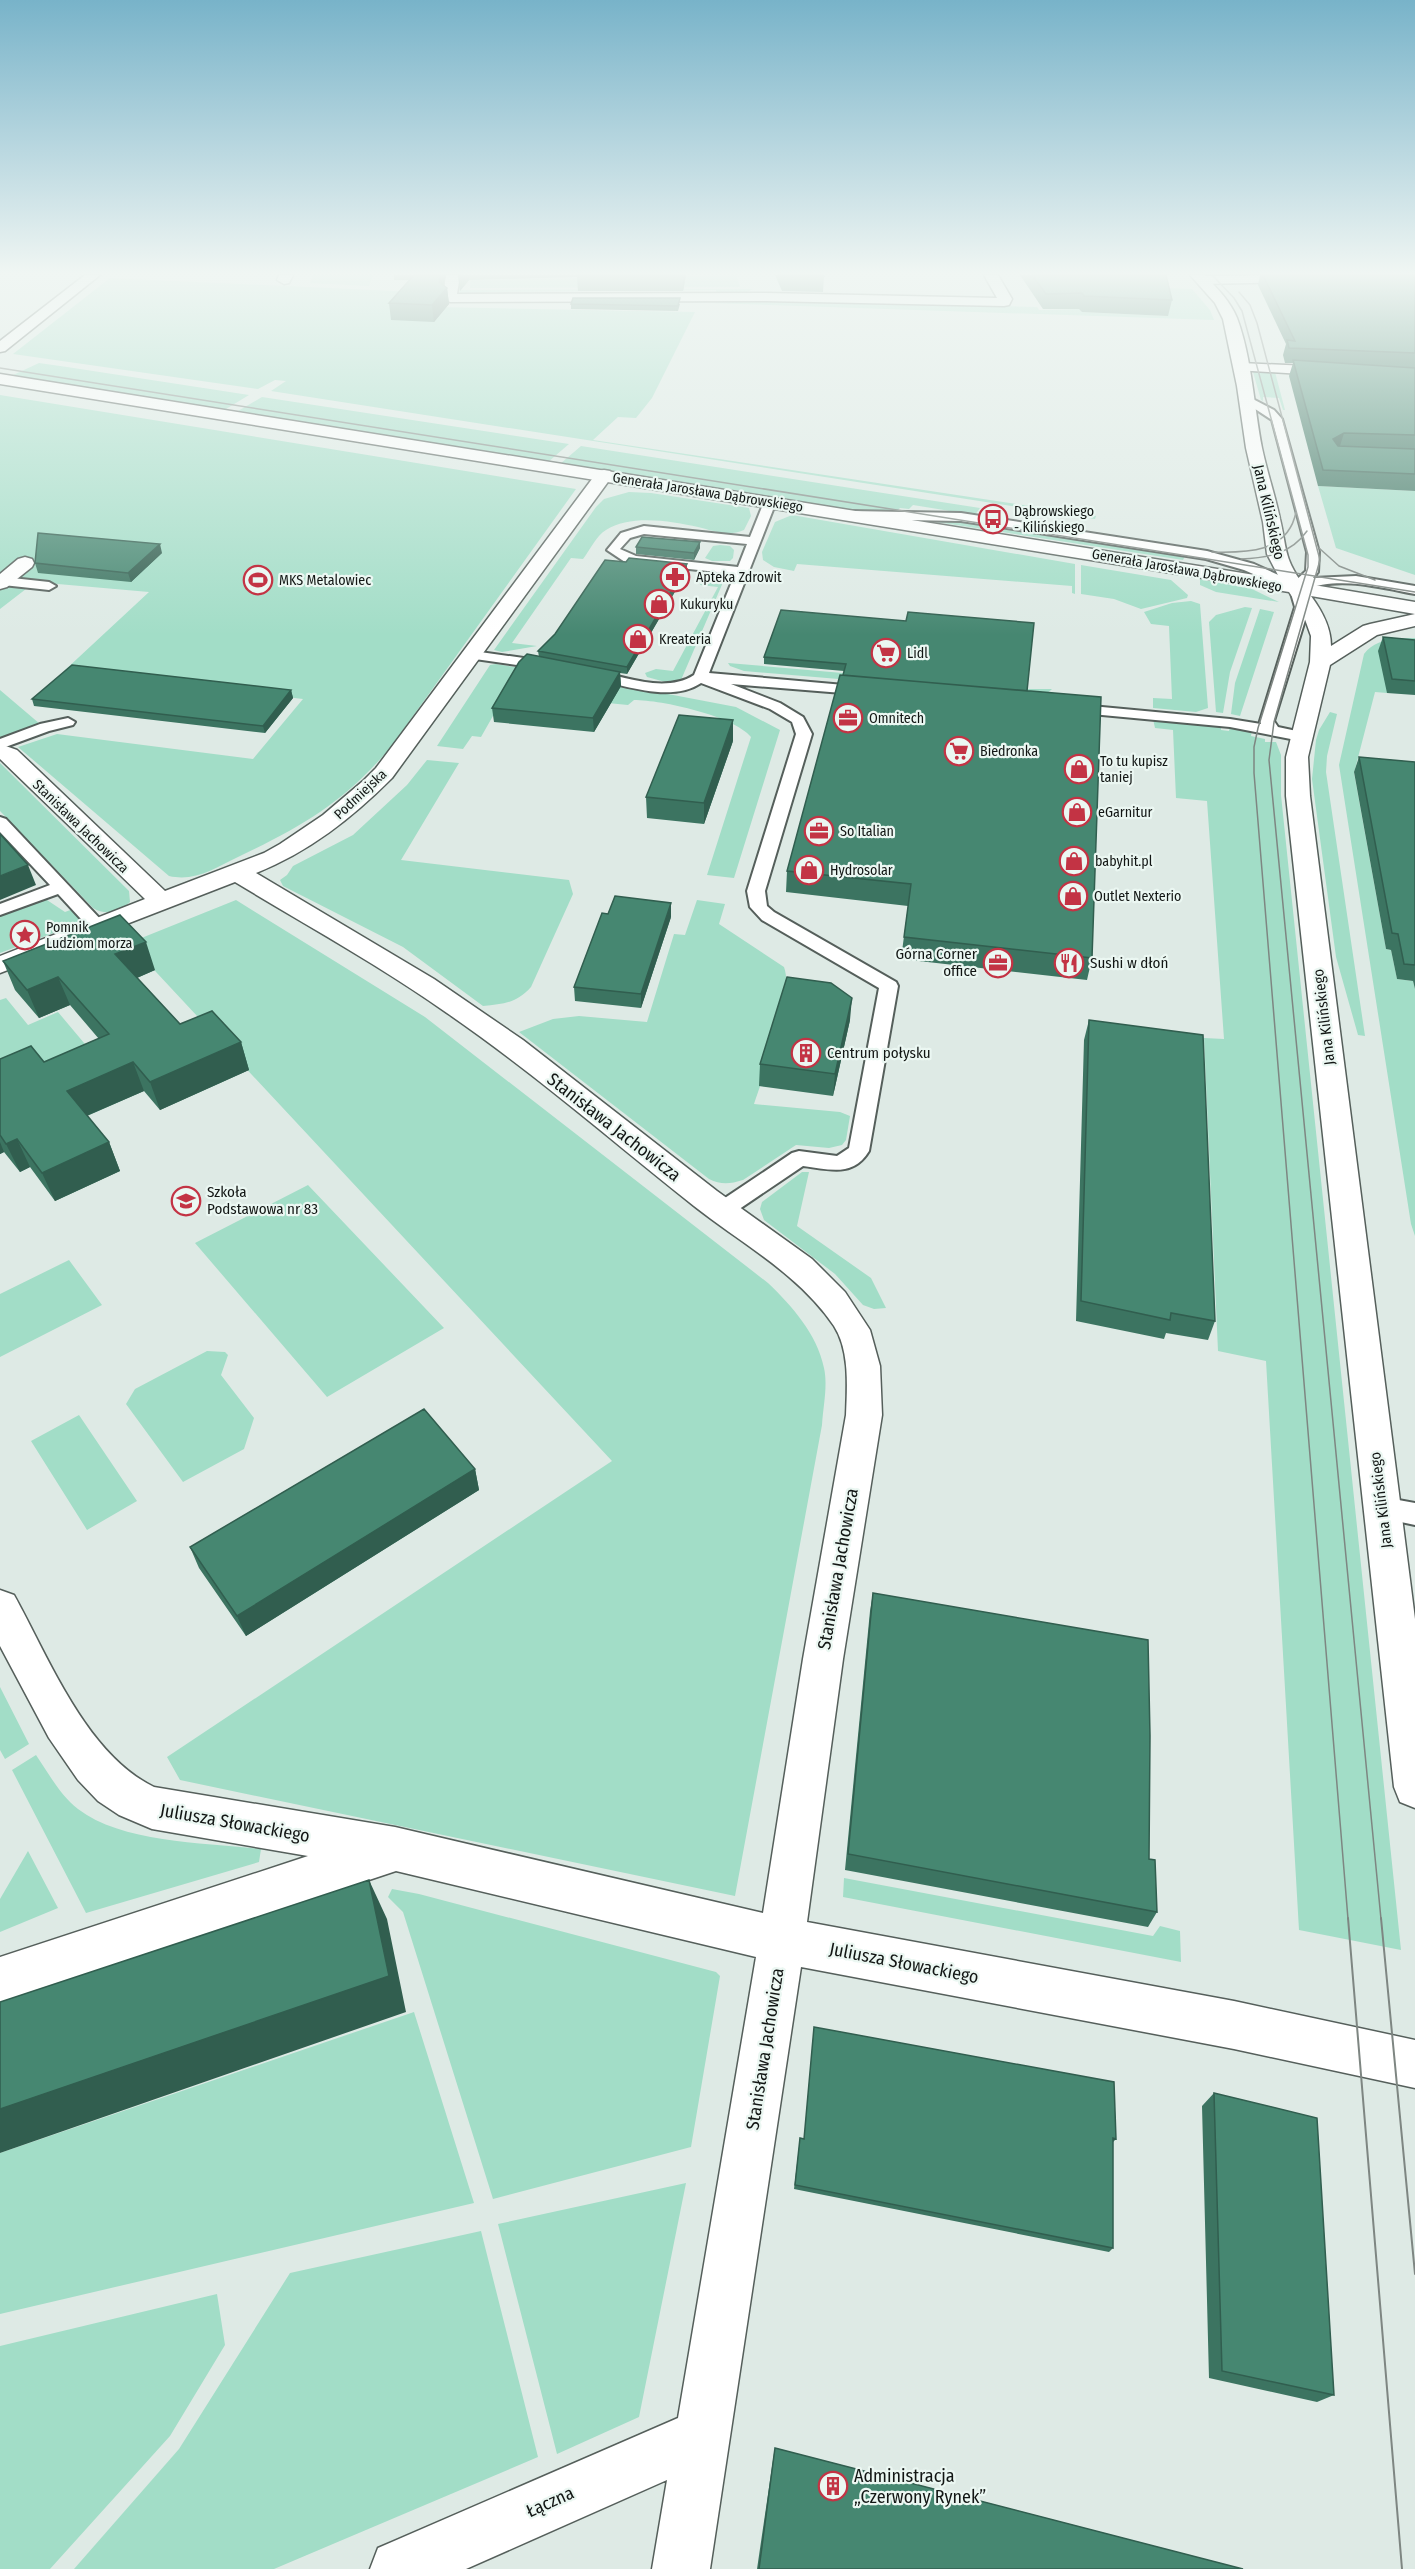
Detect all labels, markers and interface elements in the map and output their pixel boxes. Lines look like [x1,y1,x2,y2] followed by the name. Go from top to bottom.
[1249,463,1289,561] street label: Jana Kilińskiego
[611,469,804,516] street label: Generała Jarosława Dąbrowskiego
[977,503,1009,535] bus stop icon: Dąbrowskiego - Kilińskiego
[1014,503,1094,536] place label: Dąbrowskiego - Kilińskiego
[1091,545,1283,596] street label: Generała Jarosława Dąbrowskiego
[659,561,691,593] pharmacy icon: Apteka Zdrowit
[242,564,274,596] sports icon: MKS Metalowiec
[696,569,782,586] place label: Apteka Zdrowit
[279,572,371,589] place label: MKS Metalowiec
[643,588,675,620] shop icon: Kukuryku
[680,596,733,613] place label: Kukuryku
[622,623,654,655] shop icon: Kreateria
[659,631,711,648] place label: Kreateria
[870,637,902,669] supermarket icon: Lidl
[907,645,928,662] place label: Lidl
[832,702,864,734] office icon: Omnitech
[869,710,924,727] place label: Omnitech
[943,735,975,767] supermarket icon: Biedronka
[980,743,1038,760] place label: Biedronka
[1063,753,1095,785] shop icon: To tu kupisz taniej
[1100,753,1168,786] place label: To tu kupisz taniej
[331,766,390,823] street label: Podmiejska
[29,776,132,877] street label: Stanisława Jachowicza
[1061,796,1093,828] shop icon: eGarnitur
[1098,804,1152,821] place label: eGarnitur
[803,815,835,847] office icon: So Italian
[840,823,894,840] place label: So Italian
[1058,845,1090,877] shop icon: babyhit.pl
[1095,853,1153,870] place label: babyhit.pl
[793,854,825,886] shop icon: Hydrosolar
[830,862,893,879] place label: Hydrosolar
[1057,880,1089,912] shop icon: Outlet Nexterio
[1094,888,1181,905] place label: Outlet Nexterio
[9,919,41,951] place icon: Pomnik Ludziom morza
[46,919,133,952] place label: Pomnik Ludziom morza
[896,945,978,980] place label: Górna Corner office
[982,947,1014,979] office icon: Górna Corner office
[1053,947,1085,979] restaurant icon: Sushi w dłoń
[1090,954,1168,972] place label: Sushi w dłoń
[1309,968,1339,1066] street label: Jana Kilińskiego
[790,1037,822,1069] building icon: Centrum połysku
[827,1044,931,1062] place label: Centrum połysku
[543,1068,685,1186] street label: Stanisława Jachowicza
[207,1183,318,1218] place label: Szkoła Podstawowa nr 83
[170,1185,202,1217] school or university icon: Szkoła Podstawowa nr 83
[1366,1451,1396,1549] street label: Jana Kilińskiego
[813,1486,863,1651] street label: Stanisława Jachowicza
[158,1799,312,1847] street label: Juliusza Słowackiego
[827,1938,981,1988] street label: Juliusza Słowackiego
[741,1966,789,2132] street label: Stanisława Jachowicza
[854,2465,986,2508] place label: Administracja „Czerwony Rynek”
[817,2470,849,2502] building icon: Administracja „Czerwony Rynek”
[523,2482,578,2522] street label: Łączna

